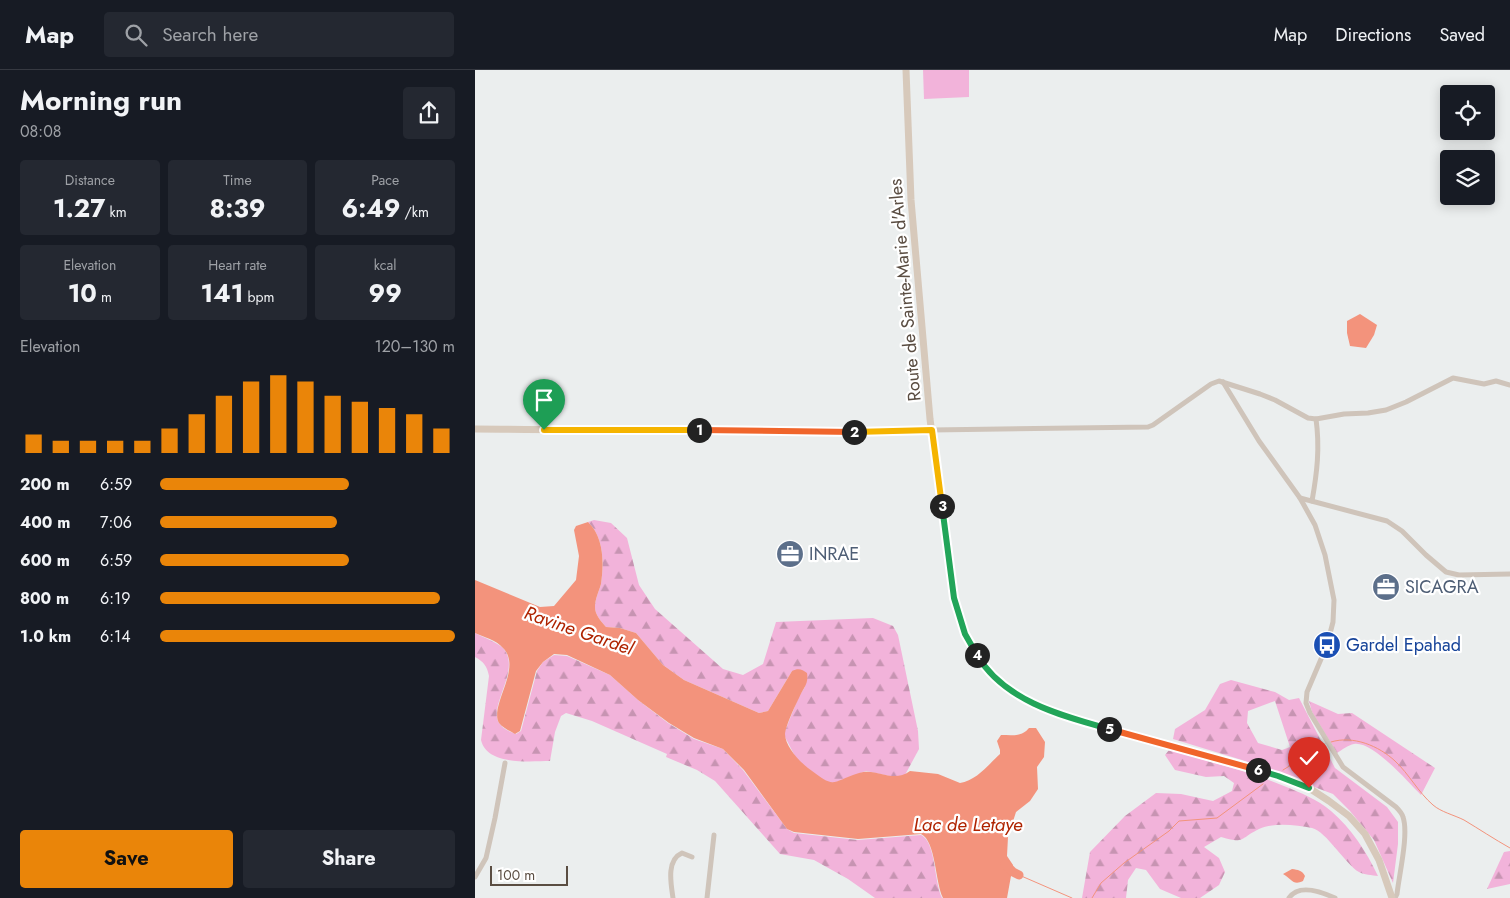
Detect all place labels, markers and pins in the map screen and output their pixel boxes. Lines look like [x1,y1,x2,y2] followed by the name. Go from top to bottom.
[523,379,565,430] pin
[687,418,711,442] pin: 1
[841,420,867,444] pin: 2
[929,494,955,518] pin: 3
[775,539,805,569] office icon: INRAE
[809,541,859,567] place label: INRAE
[1371,572,1401,602] office icon: SICAGRA
[1405,574,1479,600] place label: SICAGRA
[1312,630,1342,660] bus stop icon: Gardel Epahad
[1346,632,1461,658] place label: Gardel Epahad
[965,642,989,668] pin: 4
[1097,716,1121,742] pin: 5
[1288,737,1330,788] pin
[1245,758,1271,782] pin: 6

